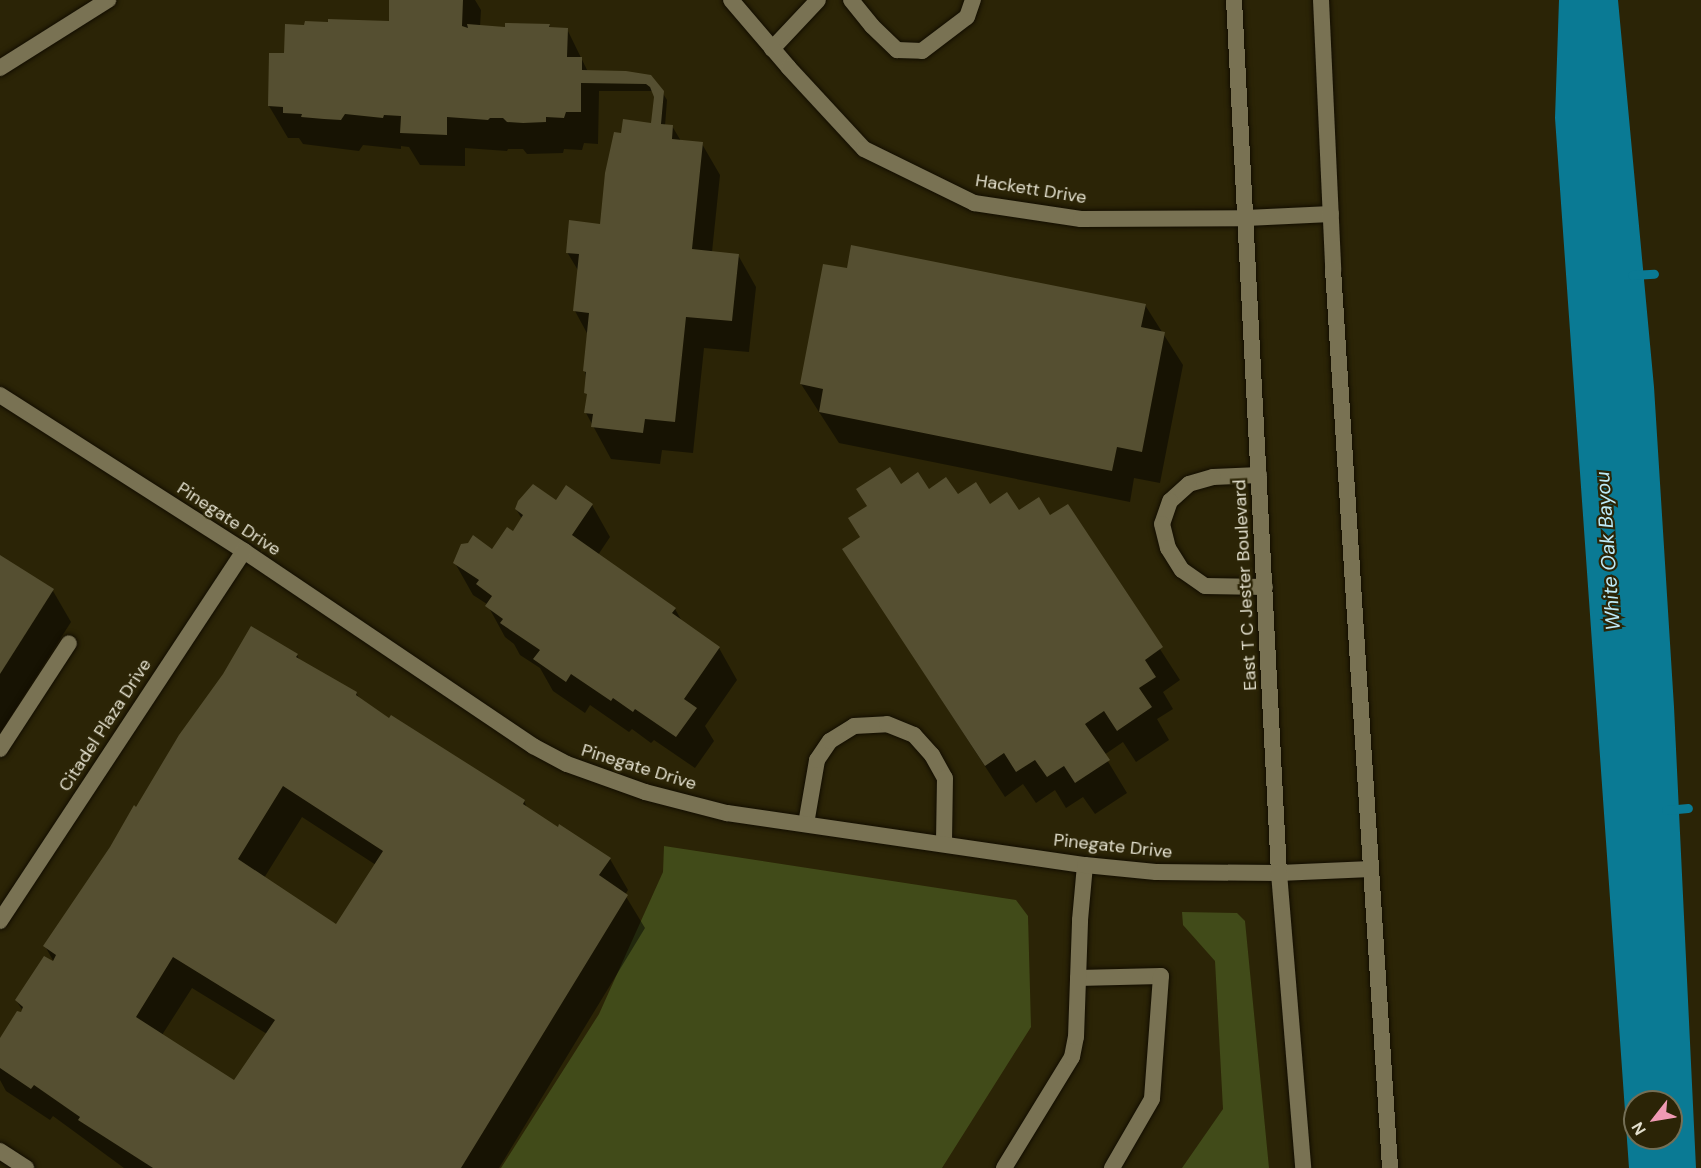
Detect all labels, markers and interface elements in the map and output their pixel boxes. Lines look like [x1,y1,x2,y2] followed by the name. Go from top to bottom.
[974,170,1088,208] street label: Hackett Drive
[1590,471,1626,631] water label: White Oak Bayou
[173,477,285,561] street label: Pinegate Drive
[1229,479,1261,691] street label: East T C Jester Boulevard
[54,655,156,795] street label: Citadel Plaza Drive
[579,739,699,795] street label: Pinegate Drive
[1053,829,1173,863] street label: Pinegate Drive
[1623,1090,1683,1150] north arrow
[1627,1118,1651,1139] text: N

